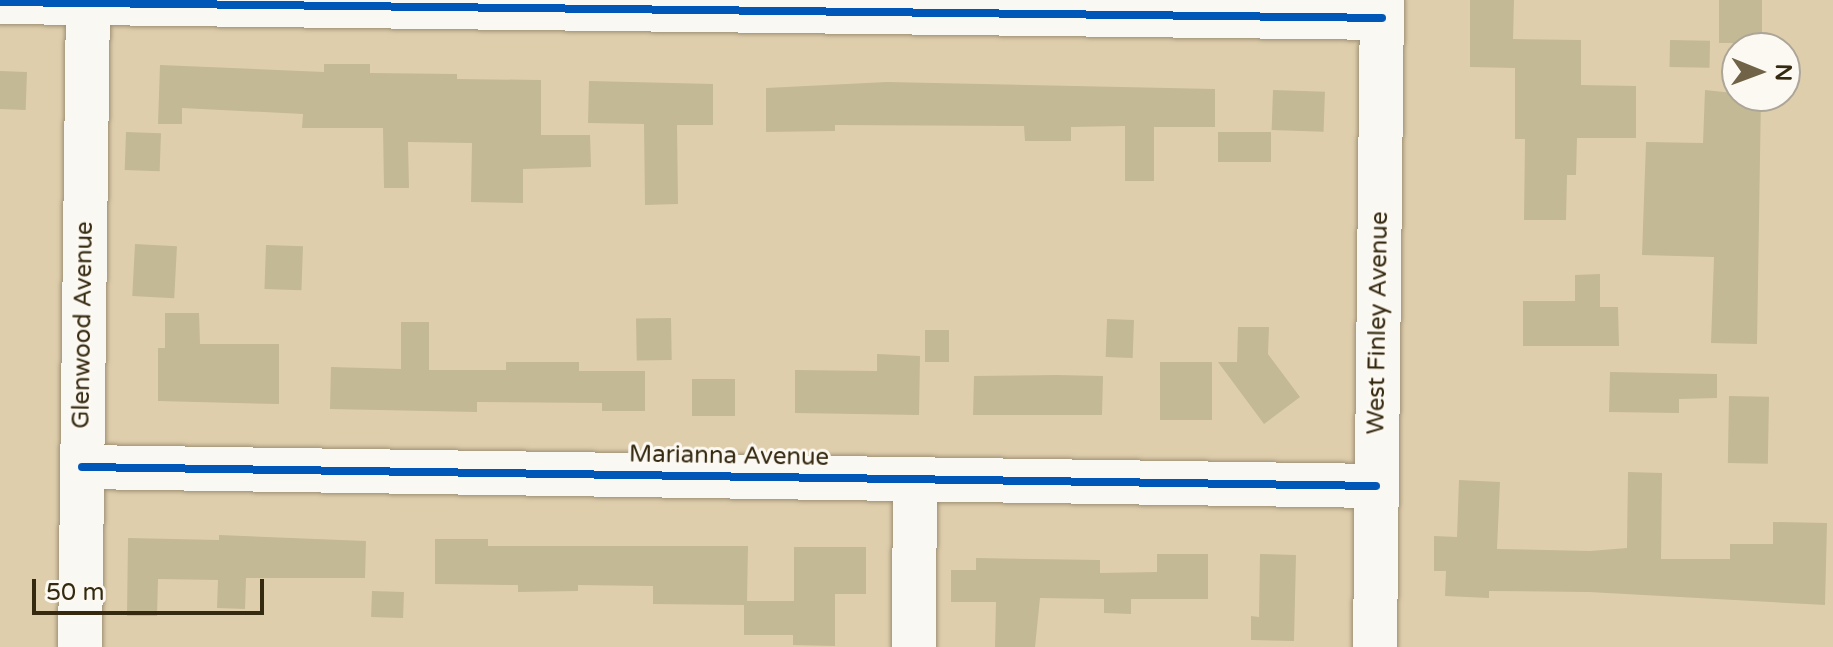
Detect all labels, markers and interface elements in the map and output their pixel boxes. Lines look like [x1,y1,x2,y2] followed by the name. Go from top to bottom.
[1721,32,1801,112] north arrow
[1770,63,1796,81] text: N
[1362,211,1394,435] street label: West Finley Avenue
[67,221,99,429] street label: Glenwood Avenue
[629,440,829,472] street label: Marianna Avenue
[36,563,268,613] scale bar
[46,578,104,607] text: 50 m

